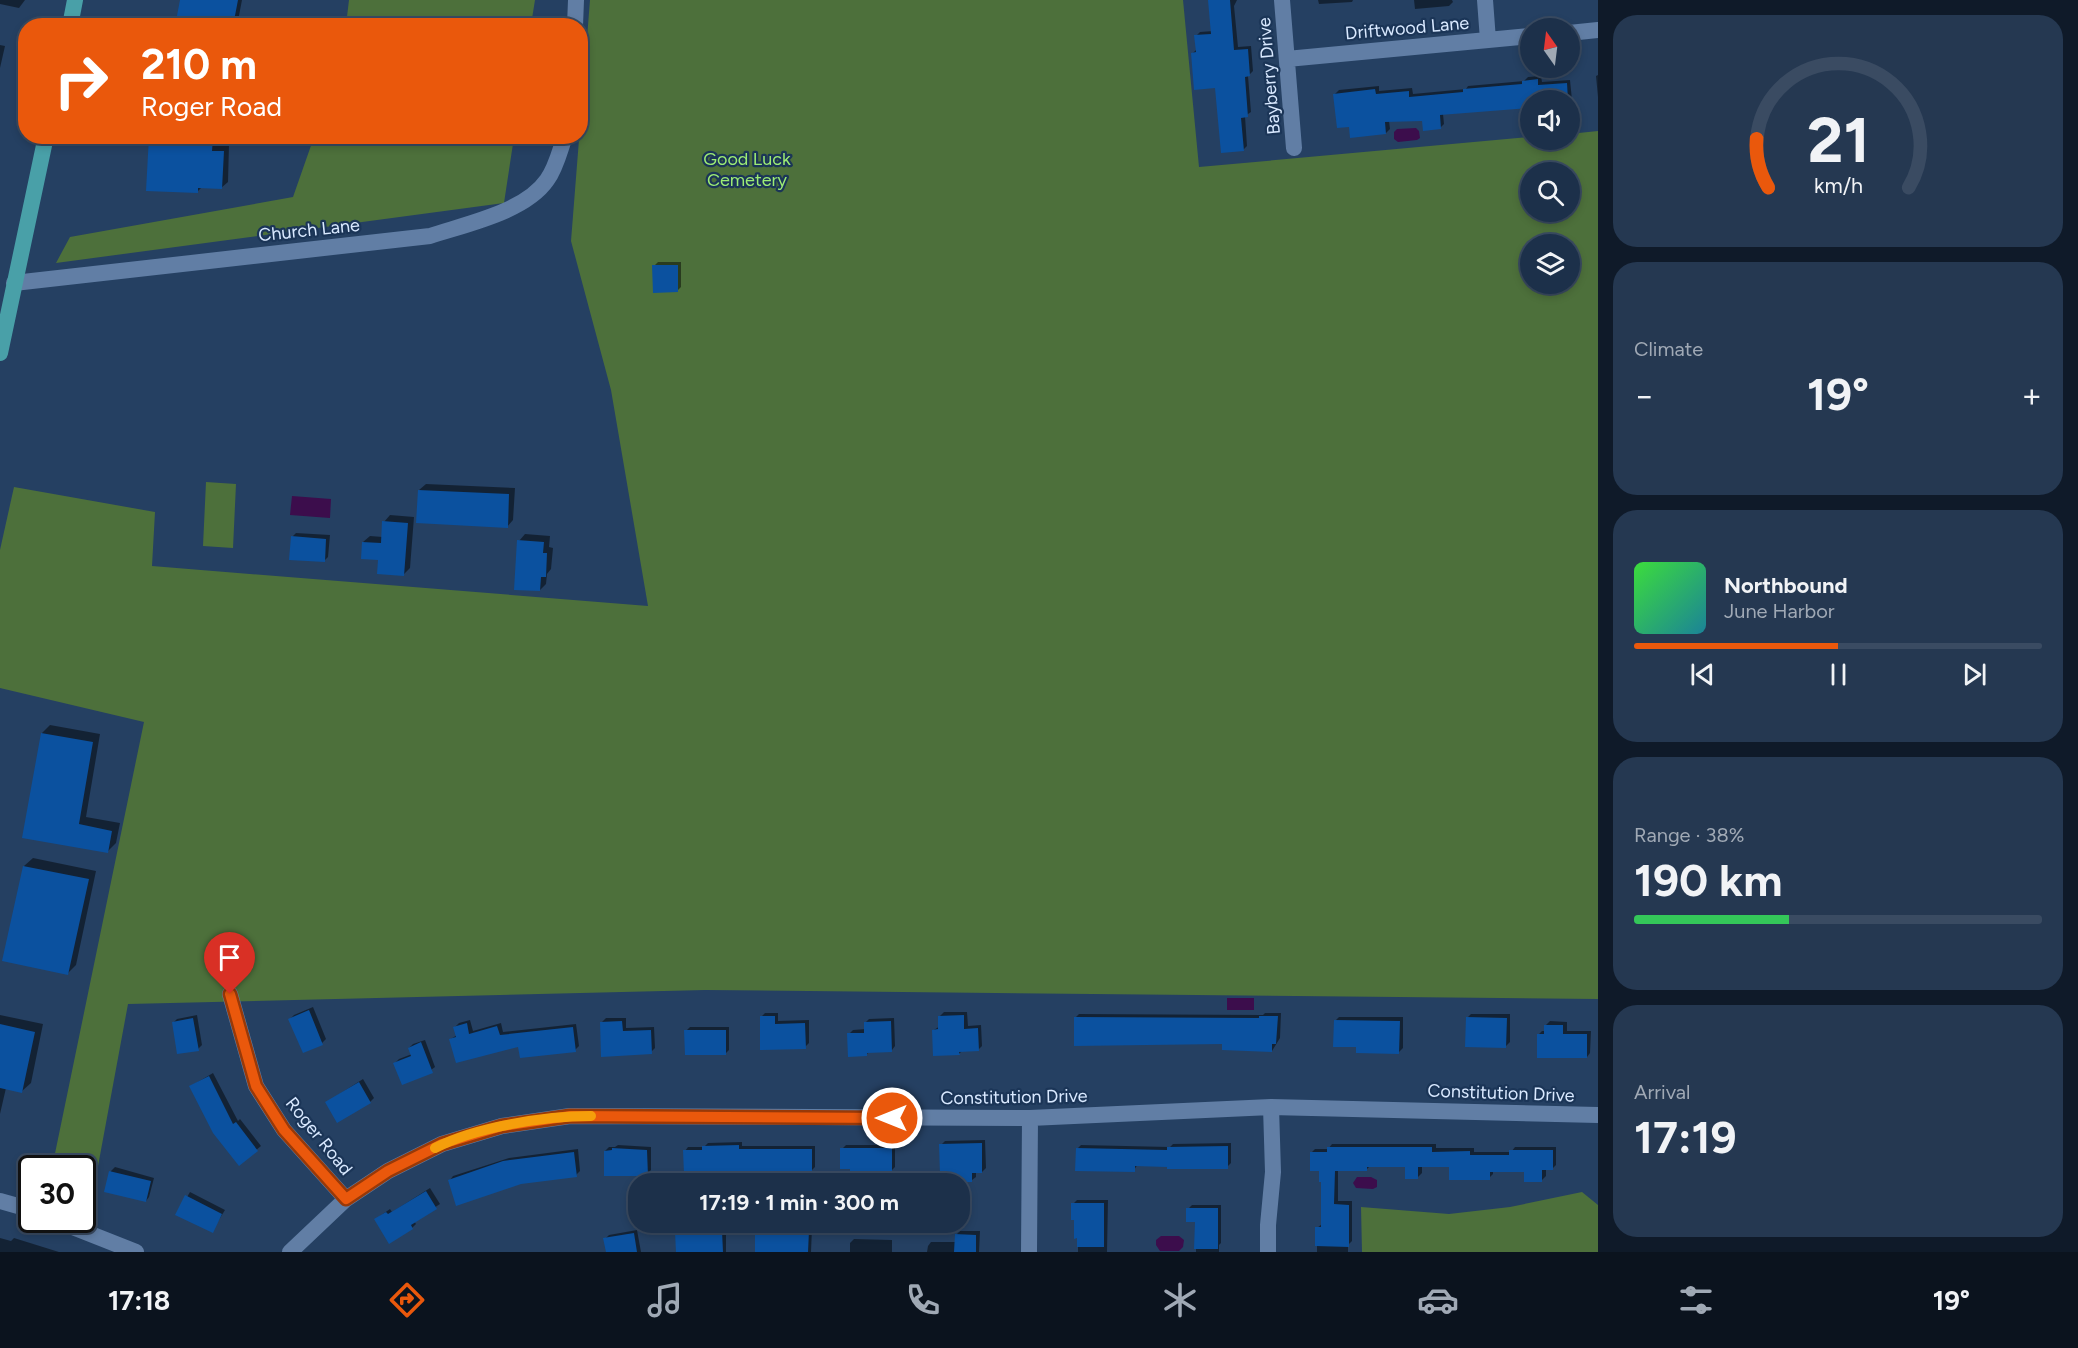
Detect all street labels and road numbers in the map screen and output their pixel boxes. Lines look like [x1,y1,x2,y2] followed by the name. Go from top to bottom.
[1344,12,1470,44] street label: Driftwood Lane
[1253,16,1285,136] street label: Bayberry Drive
[257,214,361,246] street label: Church Lane
[1427,1079,1575,1107] street label: Constitution Drive
[940,1085,1088,1109] street label: Constitution Drive
[281,1093,357,1179] street label: Roger Road

